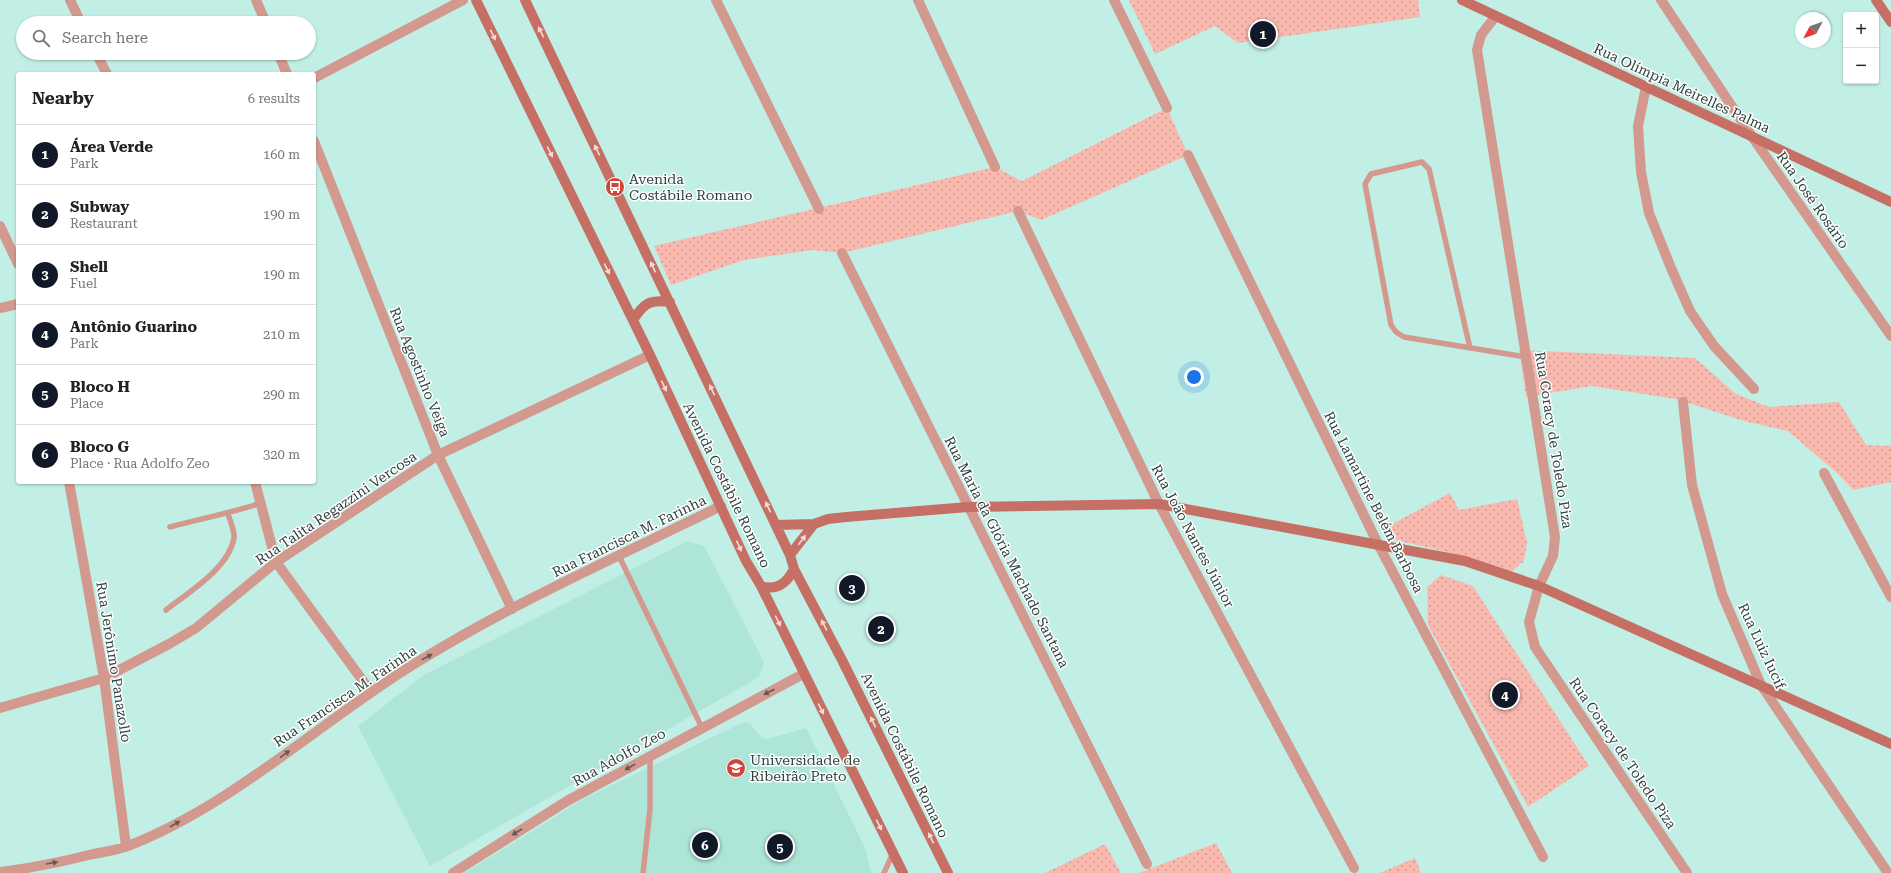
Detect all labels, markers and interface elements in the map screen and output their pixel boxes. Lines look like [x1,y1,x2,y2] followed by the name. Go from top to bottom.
[1795,12,1831,48] north arrow
[1843,12,1879,84] map controls
[1843,12,1879,48] button: +
[16,16,316,60] search box
[1250,19,1276,49] pin: 1
[30,27,52,49] icon: search
[538,27,544,38] one-way arrow
[62,29,148,47] text: Search here
[490,29,496,41] one-way arrow
[1591,40,1773,136] street label: Rua Olímpia Meirelles Palma
[1843,48,1879,84] button: −
[32,88,94,108] text: Nearby
[248,91,300,106] text: 6 results
[70,138,153,156] text: Área Verde
[594,144,600,155] one-way arrow
[547,146,553,158] one-way arrow
[41,147,49,162] text: 1
[263,147,300,162] text: 160 m
[1774,149,1852,251] street label: Rua José Rosário
[70,156,99,171] text: Park
[629,171,752,203] place label: Avenida Costábile Romano
[604,176,626,198] bus stop icon: Avenida Costábile Romano
[70,198,129,216] text: Subway
[41,207,49,222] text: 2
[263,207,300,222] text: 190 m
[70,216,138,231] text: Restaurant
[70,258,108,276] text: Shell
[650,261,656,273] one-way arrow
[604,263,610,274] one-way arrow
[41,267,49,282] text: 3
[263,267,300,282] text: 190 m
[70,276,97,291] text: Fuel
[387,305,453,439] street label: Rua Agostinho Veiga
[70,318,197,336] text: Antônio Guarino
[41,327,49,342] text: 4
[263,327,300,342] text: 210 m
[70,336,99,351] text: Park
[1532,350,1576,530] street label: Rua Coracy de Toledo Piza
[1184,367,1204,387] your location
[70,378,130,396] text: Bloco H
[661,380,667,391] one-way arrow
[709,384,715,395] one-way arrow
[41,387,49,402] text: 5
[263,387,300,402] text: 290 m
[70,396,104,411] text: Place
[680,400,774,570] street label: Avenida Costábile Romano
[1321,409,1427,596] street label: Rua Lamartine Belém Barbosa
[941,434,1073,671] street label: Rua Maria da Glória Machado Santana
[70,438,129,456] text: Bloco G
[41,447,49,462] text: 6
[263,447,300,462] text: 320 m
[253,448,420,568] street label: Rua Talita Regazzini Vercosa
[70,456,210,471] text: Place · Rua Adolfo Zeo
[1148,462,1238,611] street label: Rua João Nantes Júnior
[549,492,709,580] street label: Rua Francisca M. Farinha
[765,501,771,513] one-way arrow
[798,534,806,545] one-way arrow
[736,540,742,552] one-way arrow
[839,573,865,603] pin: 3
[93,580,135,744] street label: Rua Jerônimo Panazollo
[1735,601,1789,692] street label: Rua Luiz Iucif
[868,614,894,644] pin: 2
[775,615,781,627] one-way arrow
[821,620,827,631] one-way arrow
[270,642,420,750] street label: Rua Francisca M. Farinha
[421,654,433,660] one-way arrow
[858,670,952,840] street label: Avenida Costábile Romano
[1566,674,1680,832] street label: Rua Coracy de Toledo Piza
[1492,680,1518,710] pin: 4
[763,689,775,695] one-way arrow
[818,703,824,715] one-way arrow
[870,716,876,727] one-way arrow
[570,725,668,789] street label: Rua Adolfo Zeo
[279,750,290,758] one-way arrow
[750,752,860,784] place label: Universidade de Ribeirão Preto
[725,757,747,779] school or university icon: Universidade de Ribeirão Preto
[624,764,635,770] one-way arrow
[876,820,882,831] one-way arrow
[170,821,181,828] one-way arrow
[511,829,523,836] one-way arrow
[692,830,718,860] pin: 6
[767,832,793,862] pin: 5
[928,832,934,844] one-way arrow
[46,860,58,866] one-way arrow

